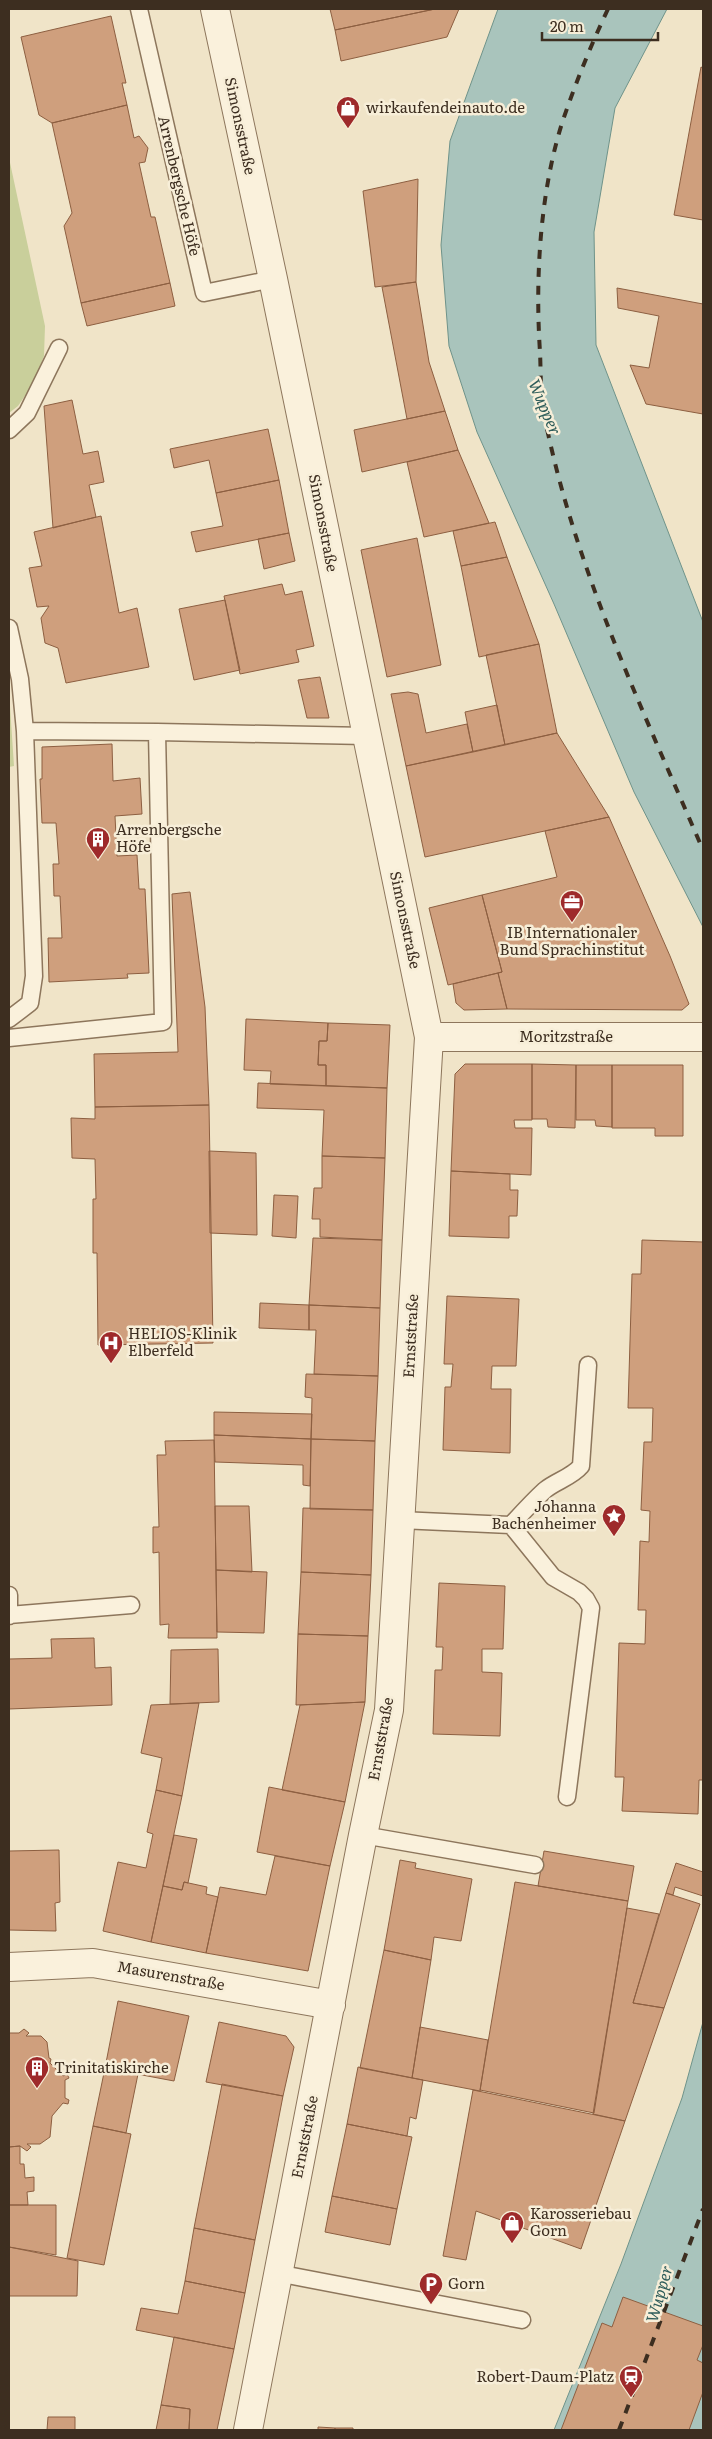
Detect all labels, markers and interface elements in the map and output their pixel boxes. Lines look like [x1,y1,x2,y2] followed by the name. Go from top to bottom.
[542,10,658,42] scale bar
[550,14,584,37] text: 20 m
[220,75,263,177] street label: Simonsstraße
[335,95,361,129] shop icon: wirkaufendeinauto.de
[366,95,525,118] place label: wirkaufendeinauto.de
[153,113,208,258] street label: Arrenbergsche Höfe
[524,375,568,438] water label: Wupper
[304,472,345,574] street label: Simonsstraße
[116,817,222,857] place label: Arrenbergsche Höfe
[85,826,111,860] building icon: Arrenbergsche Höfe
[385,869,428,971] street label: Simonsstraße
[559,889,585,923] office icon: IB Internationaler Bund Sprachinstitut
[500,920,644,960] place label: IB Internationaler Bund Sprachinstitut
[519,1024,613,1047] street label: Moritzstraße
[396,1293,423,1379] street label: Ernststraße
[128,1321,238,1361] place label: HELIOS-Klinik Elberfeld
[98,1330,124,1364] hospital icon: HELIOS-Klinik Elberfeld
[492,1494,597,1534] place label: Johanna Bachenheimer
[601,1503,627,1537] place icon: Johanna Bachenheimer
[361,1695,398,1782] street label: Ernststraße
[116,1954,227,1995] street label: Masurenstraße
[24,2055,50,2089] building icon: Trinitatiskirche
[54,2055,169,2078] place label: Trinitatiskirche
[284,2093,323,2180] street label: Ernststraße
[530,2201,632,2241] place label: Karosseriebau Gorn
[499,2210,525,2244] shop icon: Karosseriebau Gorn
[638,2262,678,2325] water label: Wupper
[418,2271,444,2305] parking icon: Gorn
[448,2271,485,2294] place label: Gorn
[476,2364,614,2387] place label: Robert-Daum-Platz
[618,2364,644,2398] station icon: Robert-Daum-Platz

